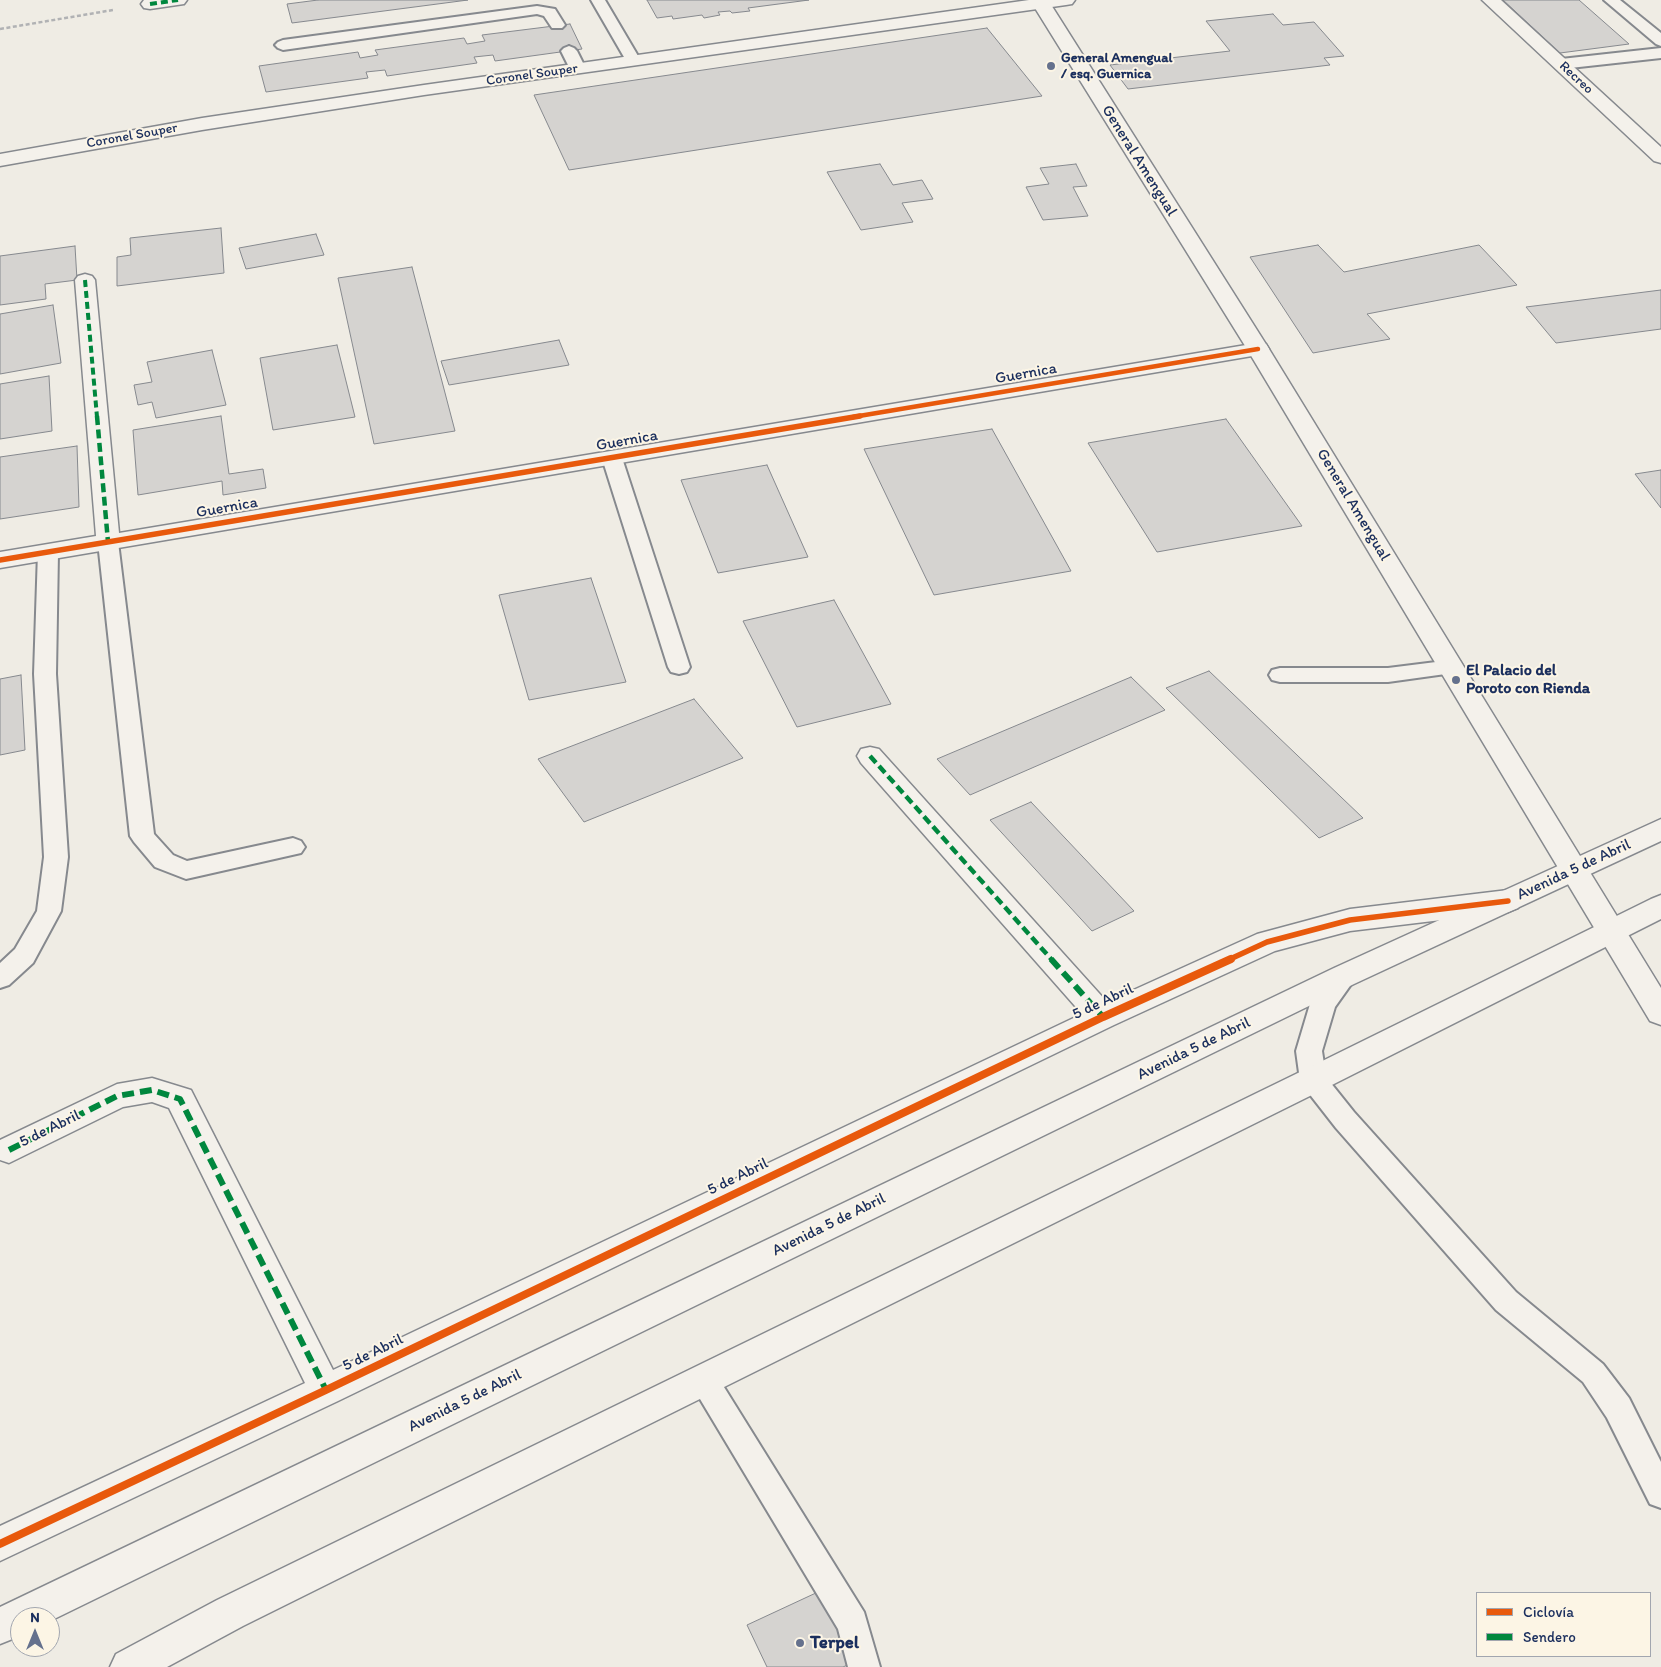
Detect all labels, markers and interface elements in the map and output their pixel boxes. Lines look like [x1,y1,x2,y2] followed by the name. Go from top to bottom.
[1061,50,1172,82] place label: General Amengual / esq. Guernica
[1555,58,1597,98] street label: Recreo
[485,60,579,90] street label: Coronel Souper
[1045,60,1057,72] marker: General Amengual / esq. Guernica
[1097,102,1181,220] street label: General Amengual
[85,120,179,152] street label: Coronel Souper
[994,359,1058,389] street label: Guernica
[595,426,659,456] street label: Guernica
[1312,445,1394,565] street label: General Amengual
[195,493,259,523] street label: Guernica
[1466,661,1590,699] place label: El Palacio del Poroto con Rienda
[1450,674,1462,686] marker: El Palacio del Poroto con Rienda
[1514,835,1634,905] street label: Avenida 5 de Abril
[1069,980,1137,1024] street label: 5 de Abril
[1134,1013,1254,1085] street label: Avenida 5 de Abril
[16,1106,84,1152] street label: 5 de Abril
[704,1154,772,1200] street label: 5 de Abril
[769,1189,889,1261] street label: Avenida 5 de Abril
[339,1330,407,1376] street label: 5 de Abril
[405,1365,525,1437] street label: Avenida 5 de Abril
[1476,1592,1651,1657] legend
[1523,1603,1574,1621] text: Ciclovía
[10,1607,60,1657] north arrow
[30,1609,40,1626] text: N
[1523,1628,1576,1646] text: Sendero
[810,1632,859,1654] place label: Terpel
[794,1637,806,1649] marker: Terpel

